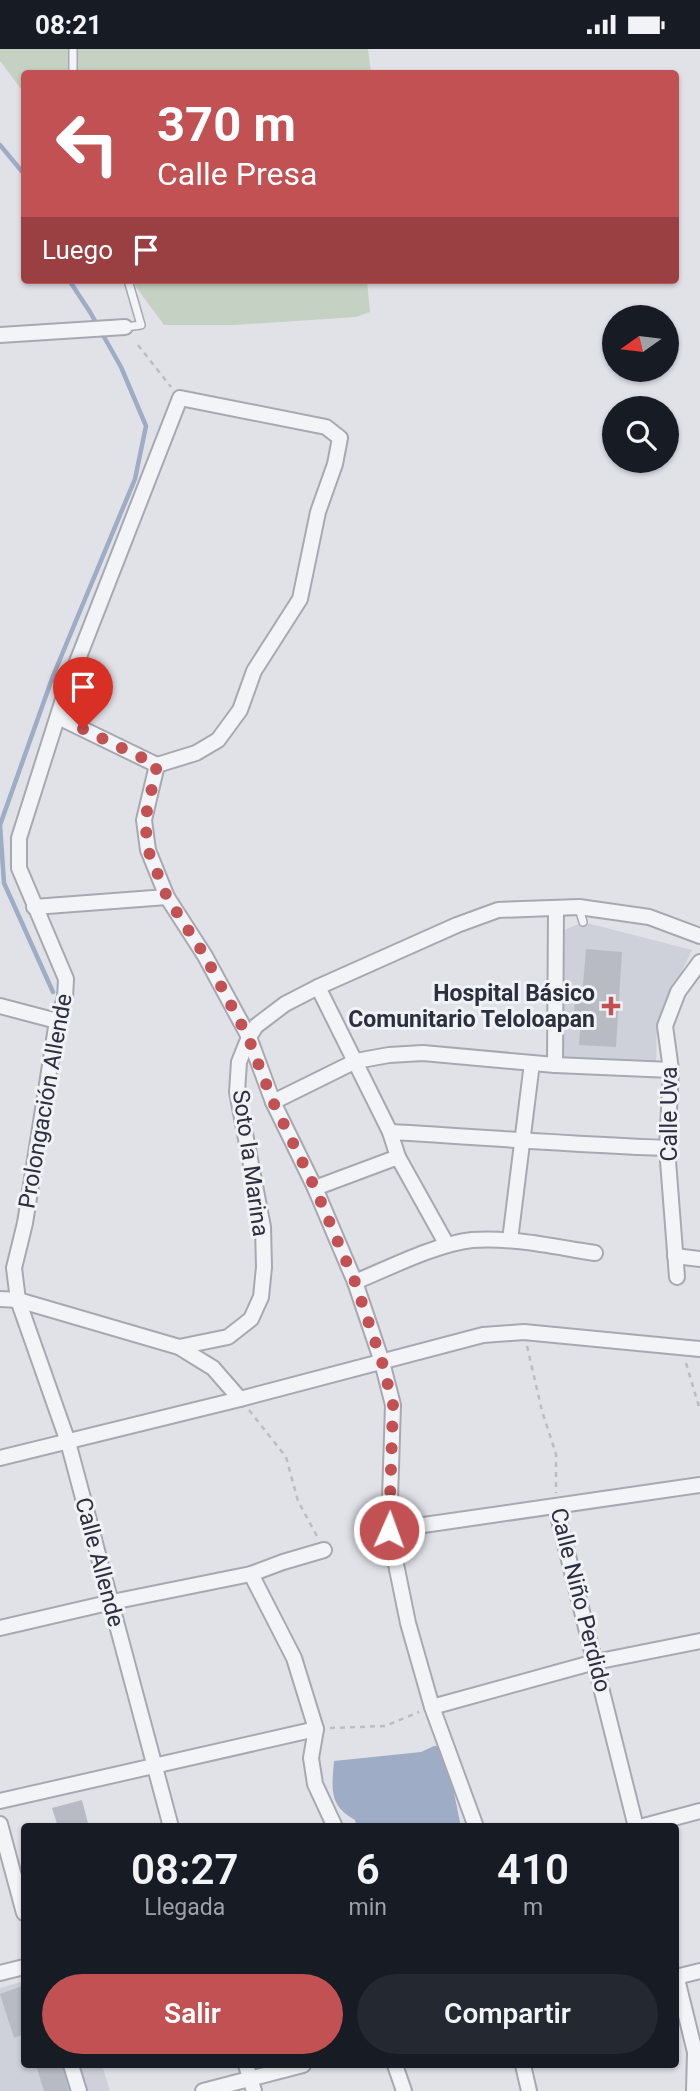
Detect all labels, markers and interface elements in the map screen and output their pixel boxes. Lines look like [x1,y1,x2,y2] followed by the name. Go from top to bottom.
[35,10,102,40] text: 08:21
[157,96,296,153] text: 370 m
[42,98,133,189] icon: left
[157,155,317,193] text: Calle Presa
[127,231,165,269] icon: arrive
[42,235,113,265] text: Luego
[602,305,679,381] north arrow
[602,305,679,473] map controls
[602,396,679,473] button: search
[53,657,113,729] pin
[64,668,102,706] icon: arrive
[348,980,595,1033] place label: Hospital Básico Comunitario Teloloapan
[13,992,78,1211] street label: Prolongación Allende
[601,996,621,1016] marker: Hospital Básico Comunitario Teloloapan
[656,1067,683,1161] street label: Calle Uva
[227,1088,274,1238] street label: Soto la Marina
[352,1493,426,1567] position arrow
[69,1494,130,1630] street label: Calle Allende
[545,1505,616,1695] street label: Calle Niño Perdido
[131,1845,238,1894] text: 08:27
[356,1845,380,1894] text: 6
[497,1845,569,1894] text: 410
[144,1894,225,1921] text: Llegada
[348,1894,387,1921] text: min
[523,1894,543,1921] text: m
[42,1974,343,2054] button: Salir
[357,1974,658,2054] button: Compartir

